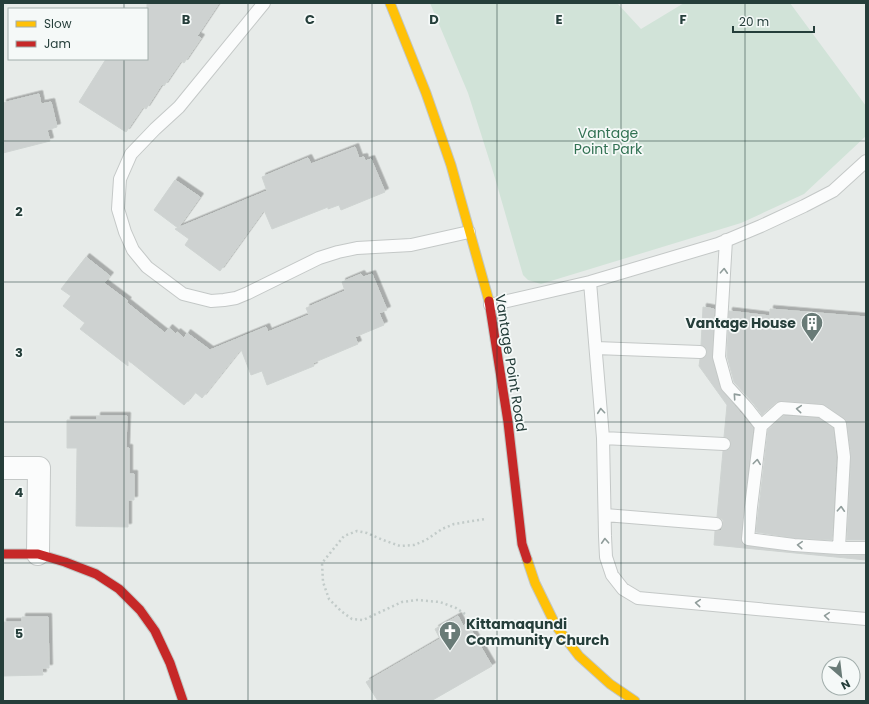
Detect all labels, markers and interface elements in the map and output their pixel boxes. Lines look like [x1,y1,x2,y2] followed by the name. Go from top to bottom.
[8,8,148,60] legend
[733,8,814,34] scale bar
[182,10,191,29] text: B
[305,10,315,29] text: C
[429,10,439,29] text: D
[555,10,563,29] text: E
[679,10,687,29] text: F
[739,13,769,30] text: 20 m
[44,15,72,32] text: Slow
[44,35,71,52] text: Jam
[574,123,643,159] park label: Vantage Point Park
[15,202,23,221] text: 2
[720,268,729,274] one-way arrow
[490,293,532,433] street label: Vantage Point Road
[799,310,825,343] building icon: Vantage House
[686,313,796,333] place label: Vantage House
[15,343,23,362] text: 3
[734,393,741,401] one-way arrow
[796,405,802,414] one-way arrow
[596,408,605,414] one-way arrow
[752,458,761,465] one-way arrow
[15,483,24,502] text: 4
[837,506,846,512] one-way arrow
[601,538,610,544] one-way arrow
[797,541,803,549] one-way arrow
[695,599,701,608] one-way arrow
[824,611,830,620] one-way arrow
[466,614,609,650] place label: Kittamaqundi Community Church
[437,619,463,652] church icon: Kittamaqundi Community Church
[15,624,23,643] text: 5
[821,656,861,696] north arrow
[838,676,853,694] text: N

